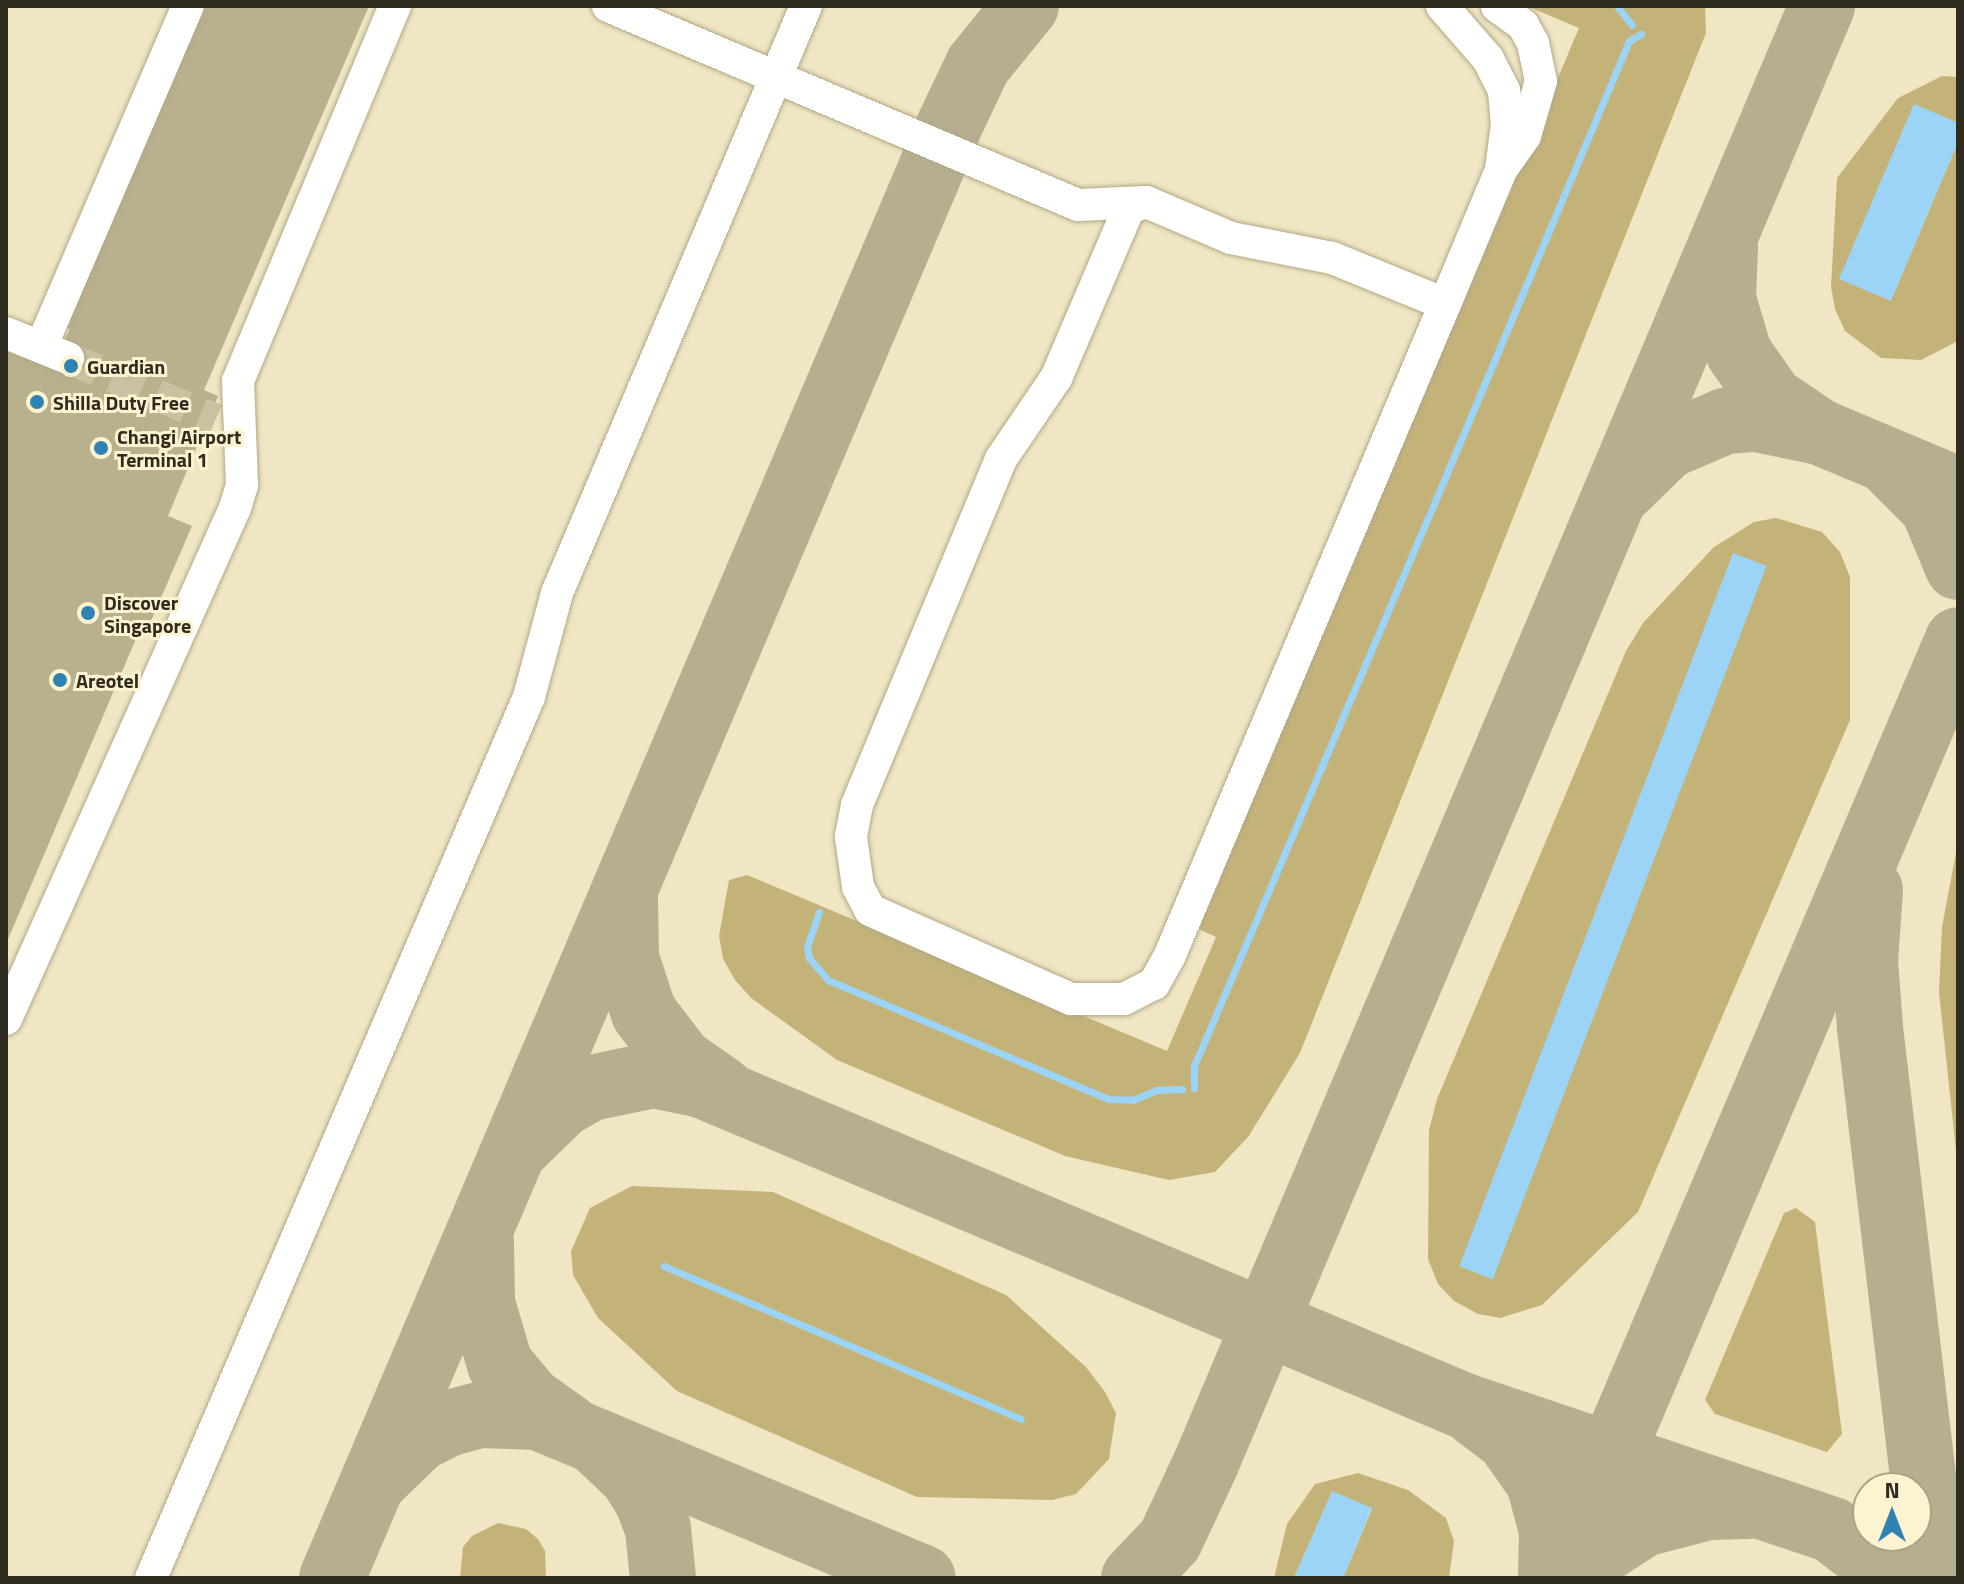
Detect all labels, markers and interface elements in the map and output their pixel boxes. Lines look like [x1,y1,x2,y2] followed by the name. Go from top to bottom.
[87,354,165,378] place label: Guardian
[62,357,80,375] marker: Guardian
[53,390,189,414] place label: Shilla Duty Free
[28,393,46,411] marker: Shilla Duty Free
[117,424,241,471] place label: Changi Airport Terminal 1
[92,439,110,457] marker: Changi Airport Terminal 1
[104,590,191,637] place label: Discover Singapore
[79,604,97,622] marker: Discover Singapore
[76,668,139,692] place label: Areotel
[51,671,69,689] marker: Areotel
[1852,1472,1932,1552] north arrow
[1884,1473,1900,1507] text: N

